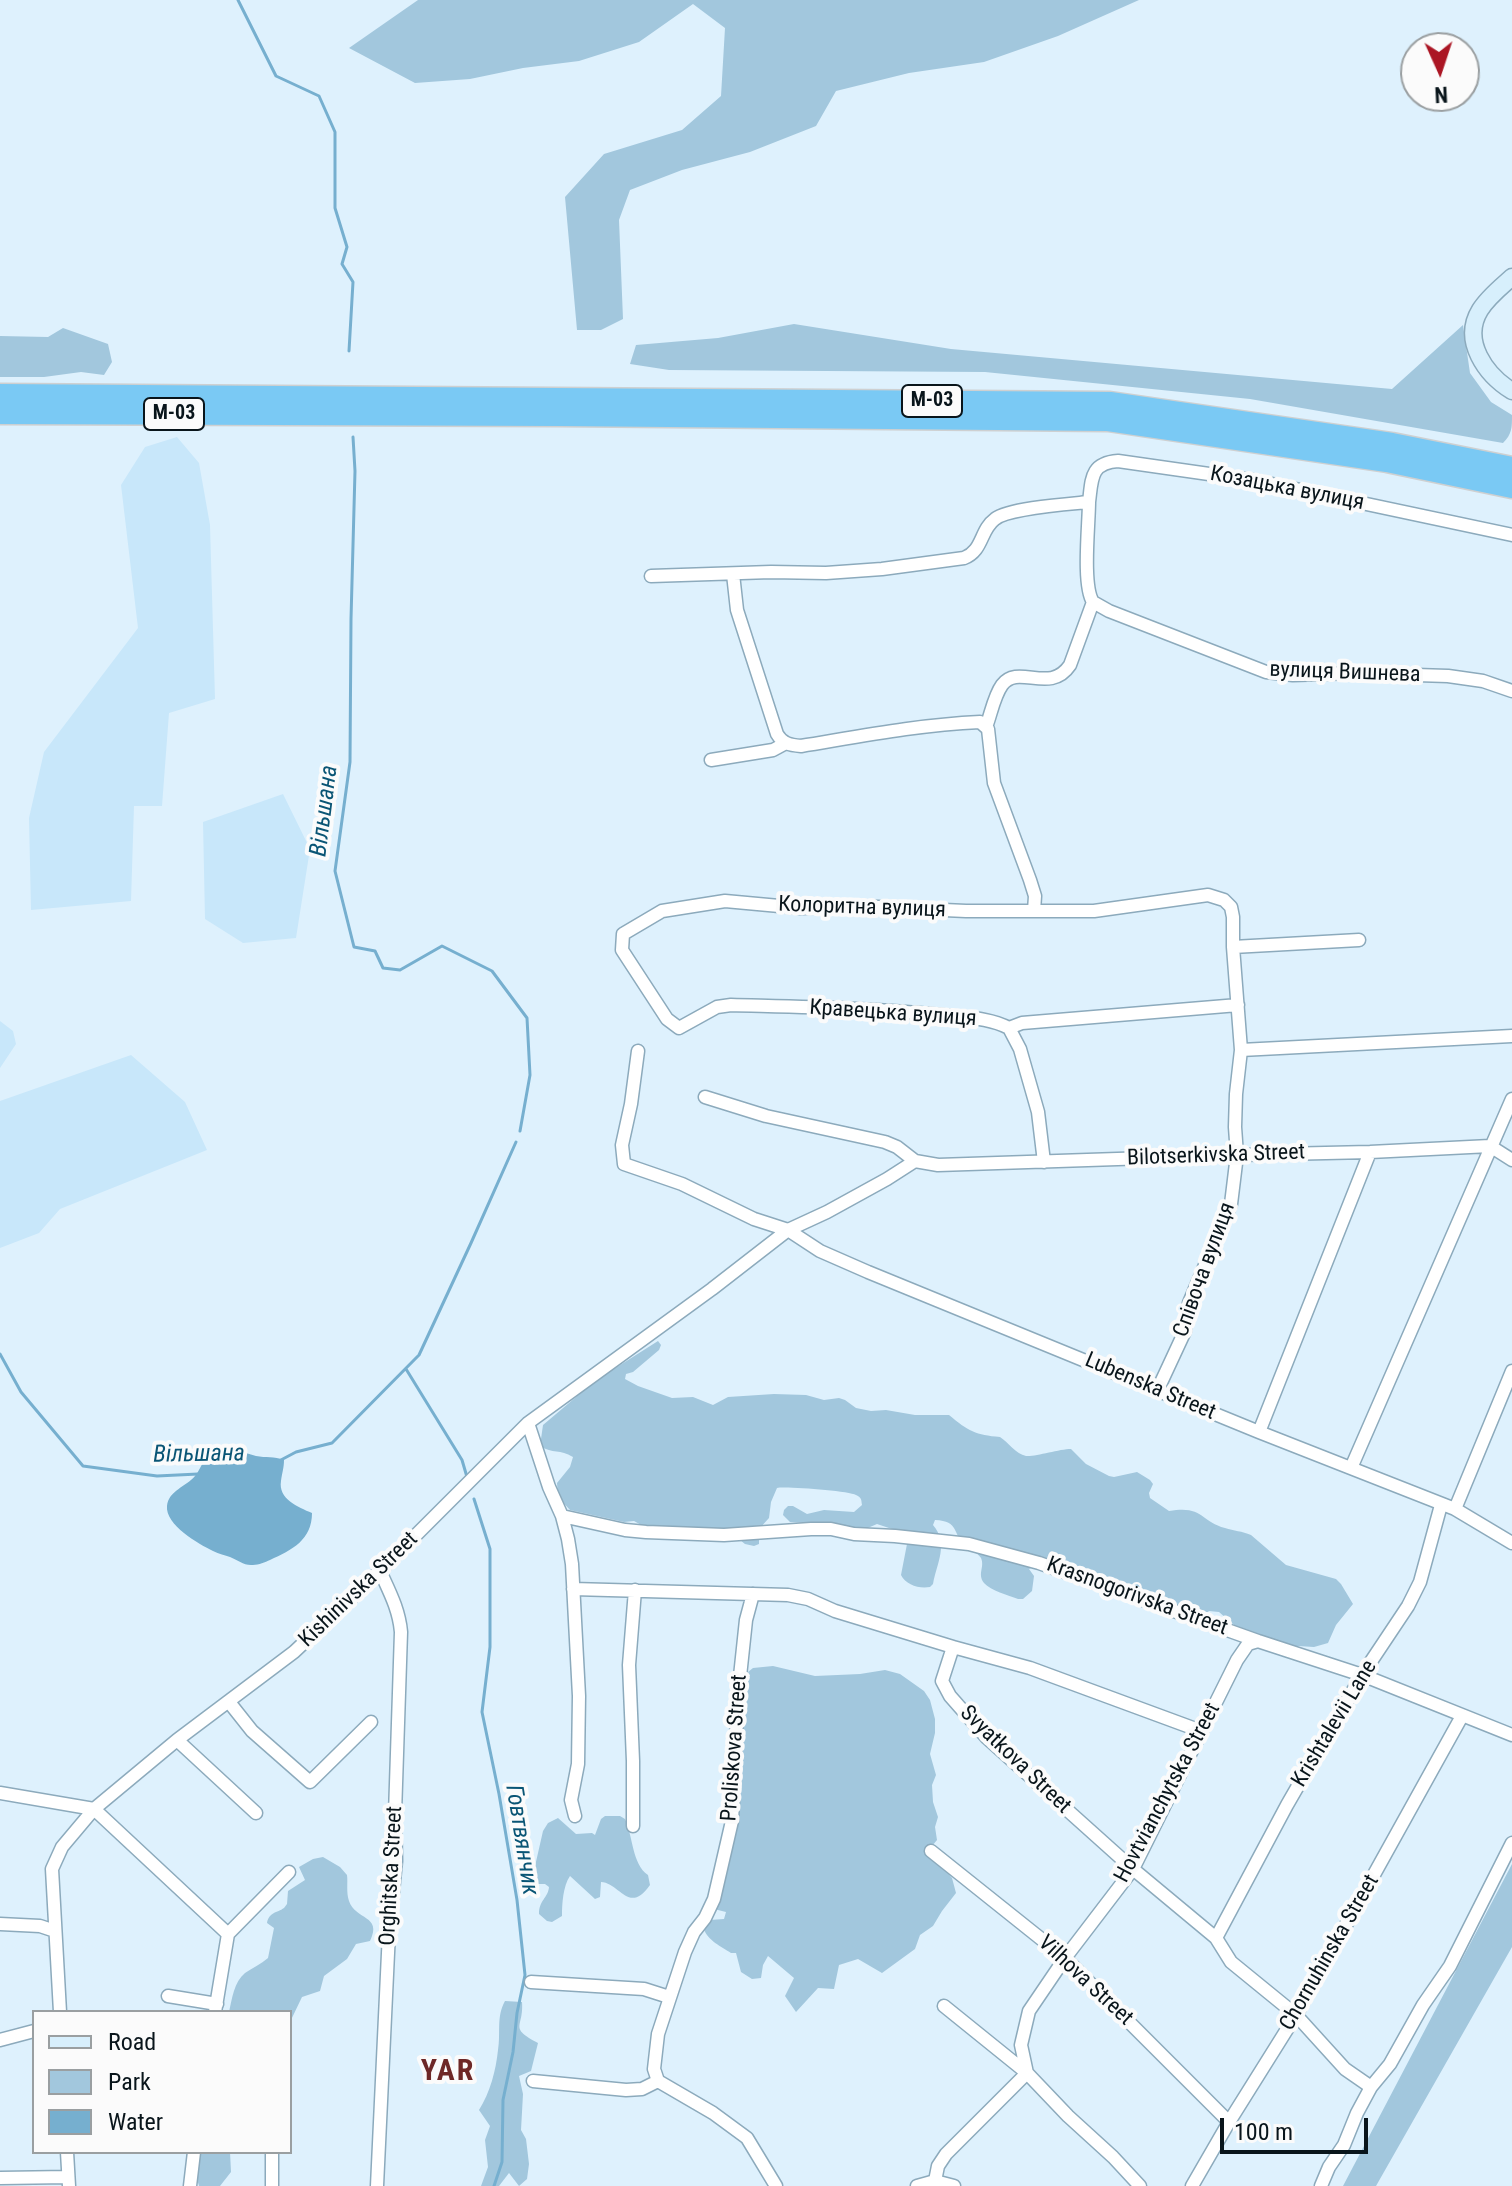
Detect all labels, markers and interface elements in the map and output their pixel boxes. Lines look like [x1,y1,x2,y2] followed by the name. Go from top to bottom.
[1400,32,1480,112] north arrow
[1434,82,1449,107] text: N
[902,385,962,417] road number: М-03
[144,398,204,430] road number: М-03
[1208,461,1366,517] street label: Козацька вулиця
[1269,657,1421,689] street label: вулиця Вишнева
[305,764,345,858] water label: Вільшана
[778,892,946,924] street label: Колоритна вулиця
[809,995,977,1033] street label: Кравецька вулиця
[1127,1140,1305,1172] street label: Bilotserkivska Street
[1168,1199,1242,1341] street label: Співоча вулиця
[1081,1348,1219,1426] street label: Lubenska Street
[153,1440,245,1470] water label: Вільшана
[294,1527,424,1653] street label: Kishinivska Street
[1043,1552,1231,1642] street label: Krasnogorivska Street
[1287,1656,1383,1792] street label: Krishtalevii Lane
[717,1674,753,1822] street label: Proliskova Street
[1109,1699,1227,1887] street label: Hovtvianchytska Street
[954,1700,1076,1820] street label: Svyatkova Street
[498,1783,544,1897] water label: Говтвянчик
[375,1805,409,1947] street label: Orghitska Street
[1275,1870,1385,2036] street label: Chornuhinska Street
[1032,1930,1138,2032] street label: Vilhova Street
[32,2010,292,2154] legend
[108,2028,156,2056] text: Road
[421,2054,475,2090] district label: YAR
[108,2068,151,2096] text: Park
[1224,2102,1372,2152] scale bar
[108,2108,163,2136] text: Water
[1234,2118,1293,2146] text: 100 m

